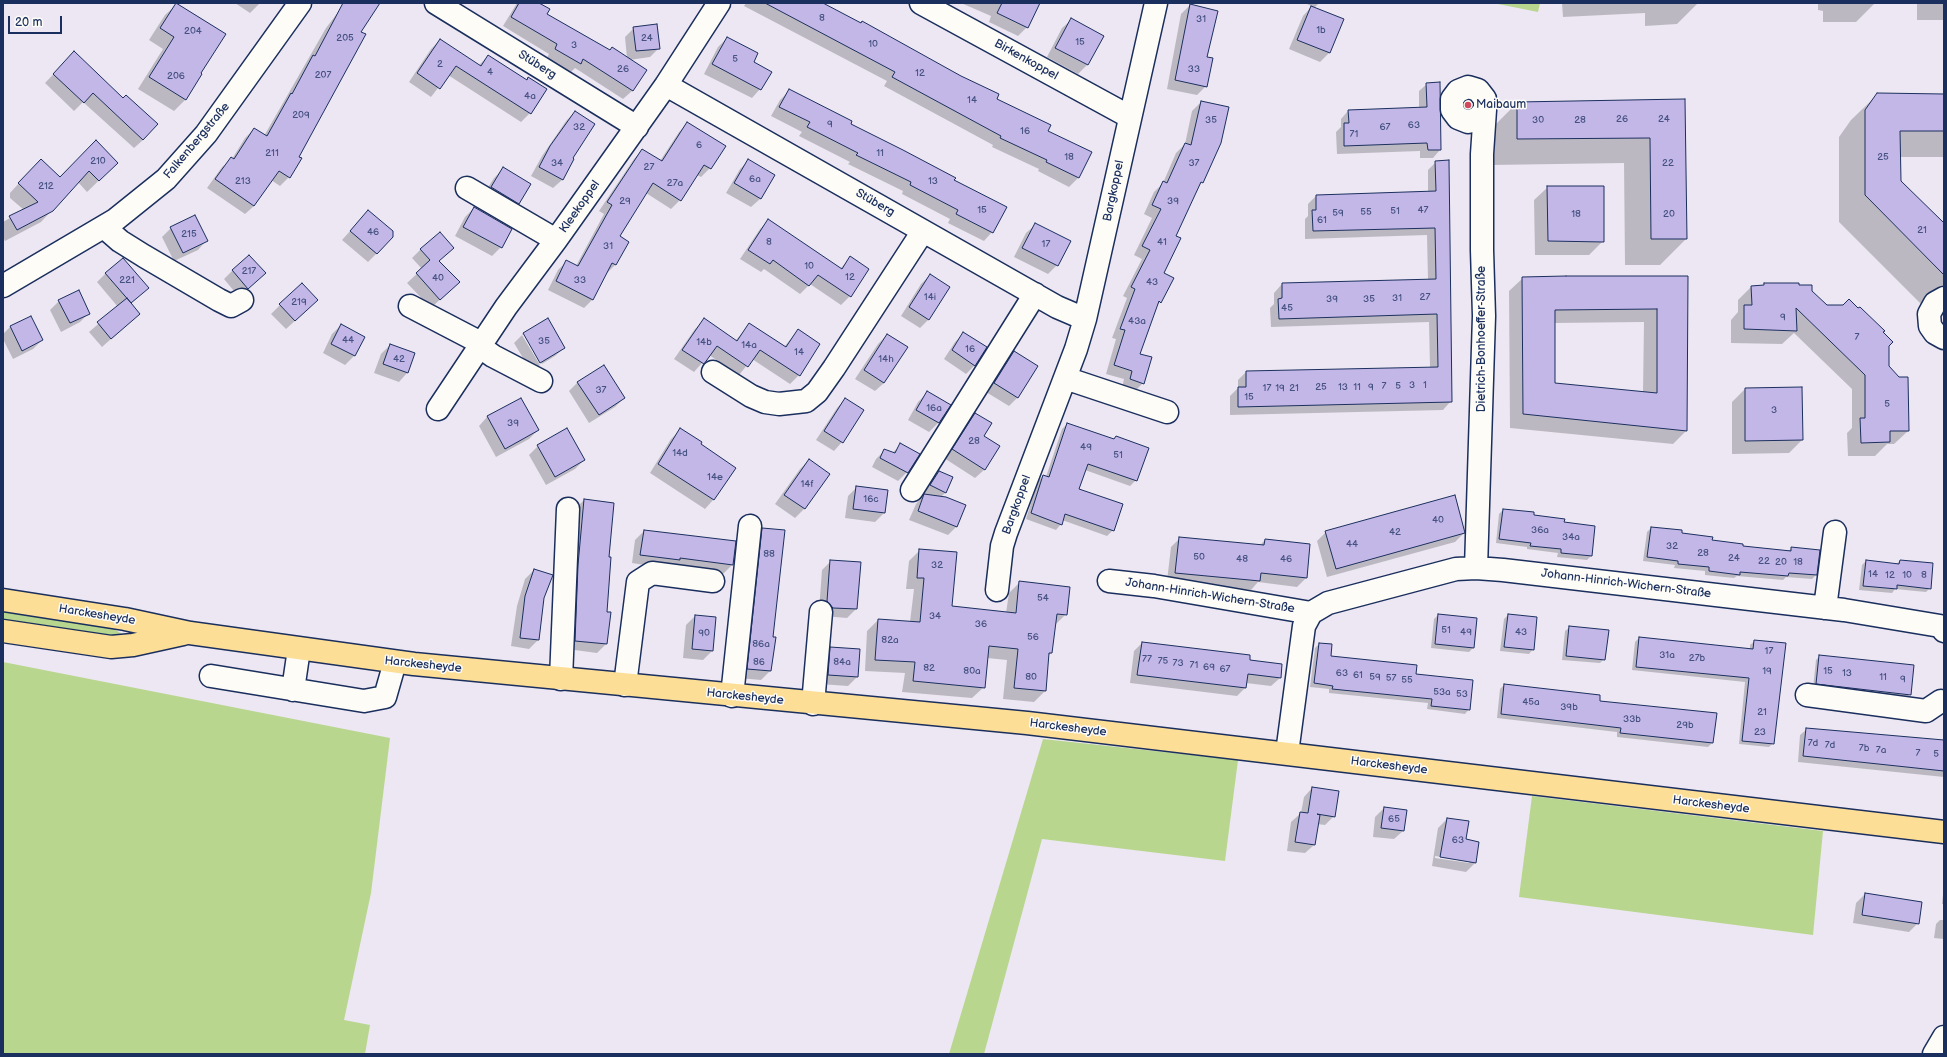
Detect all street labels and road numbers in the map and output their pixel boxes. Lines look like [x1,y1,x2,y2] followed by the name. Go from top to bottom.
[991,36,1061,84] street label: Birkenkoppel
[515,48,559,82] street label: Stüberg
[161,100,233,182] street label: Falkenbergstraße
[1100,159,1128,223] street label: Bargkoppel
[557,178,603,236] street label: Kleekoppel
[853,186,897,220] street label: Stüberg
[1475,266,1489,412] street label: Dietrich-Bonhoeffer-Straße
[1000,473,1034,537] street label: Bargkoppel
[1540,566,1712,602] street label: Johann-Hinrich-Wichern-Straße
[1124,575,1296,617] street label: Johann-Hinrich-Wichern-Straße
[58,602,136,628] street label: Harckesheyde
[384,654,462,676] street label: Harckesheyde
[706,686,784,708] street label: Harckesheyde
[1029,716,1107,740] street label: Harckesheyde
[1350,754,1428,778] street label: Harckesheyde
[1672,793,1750,817] street label: Harckesheyde

